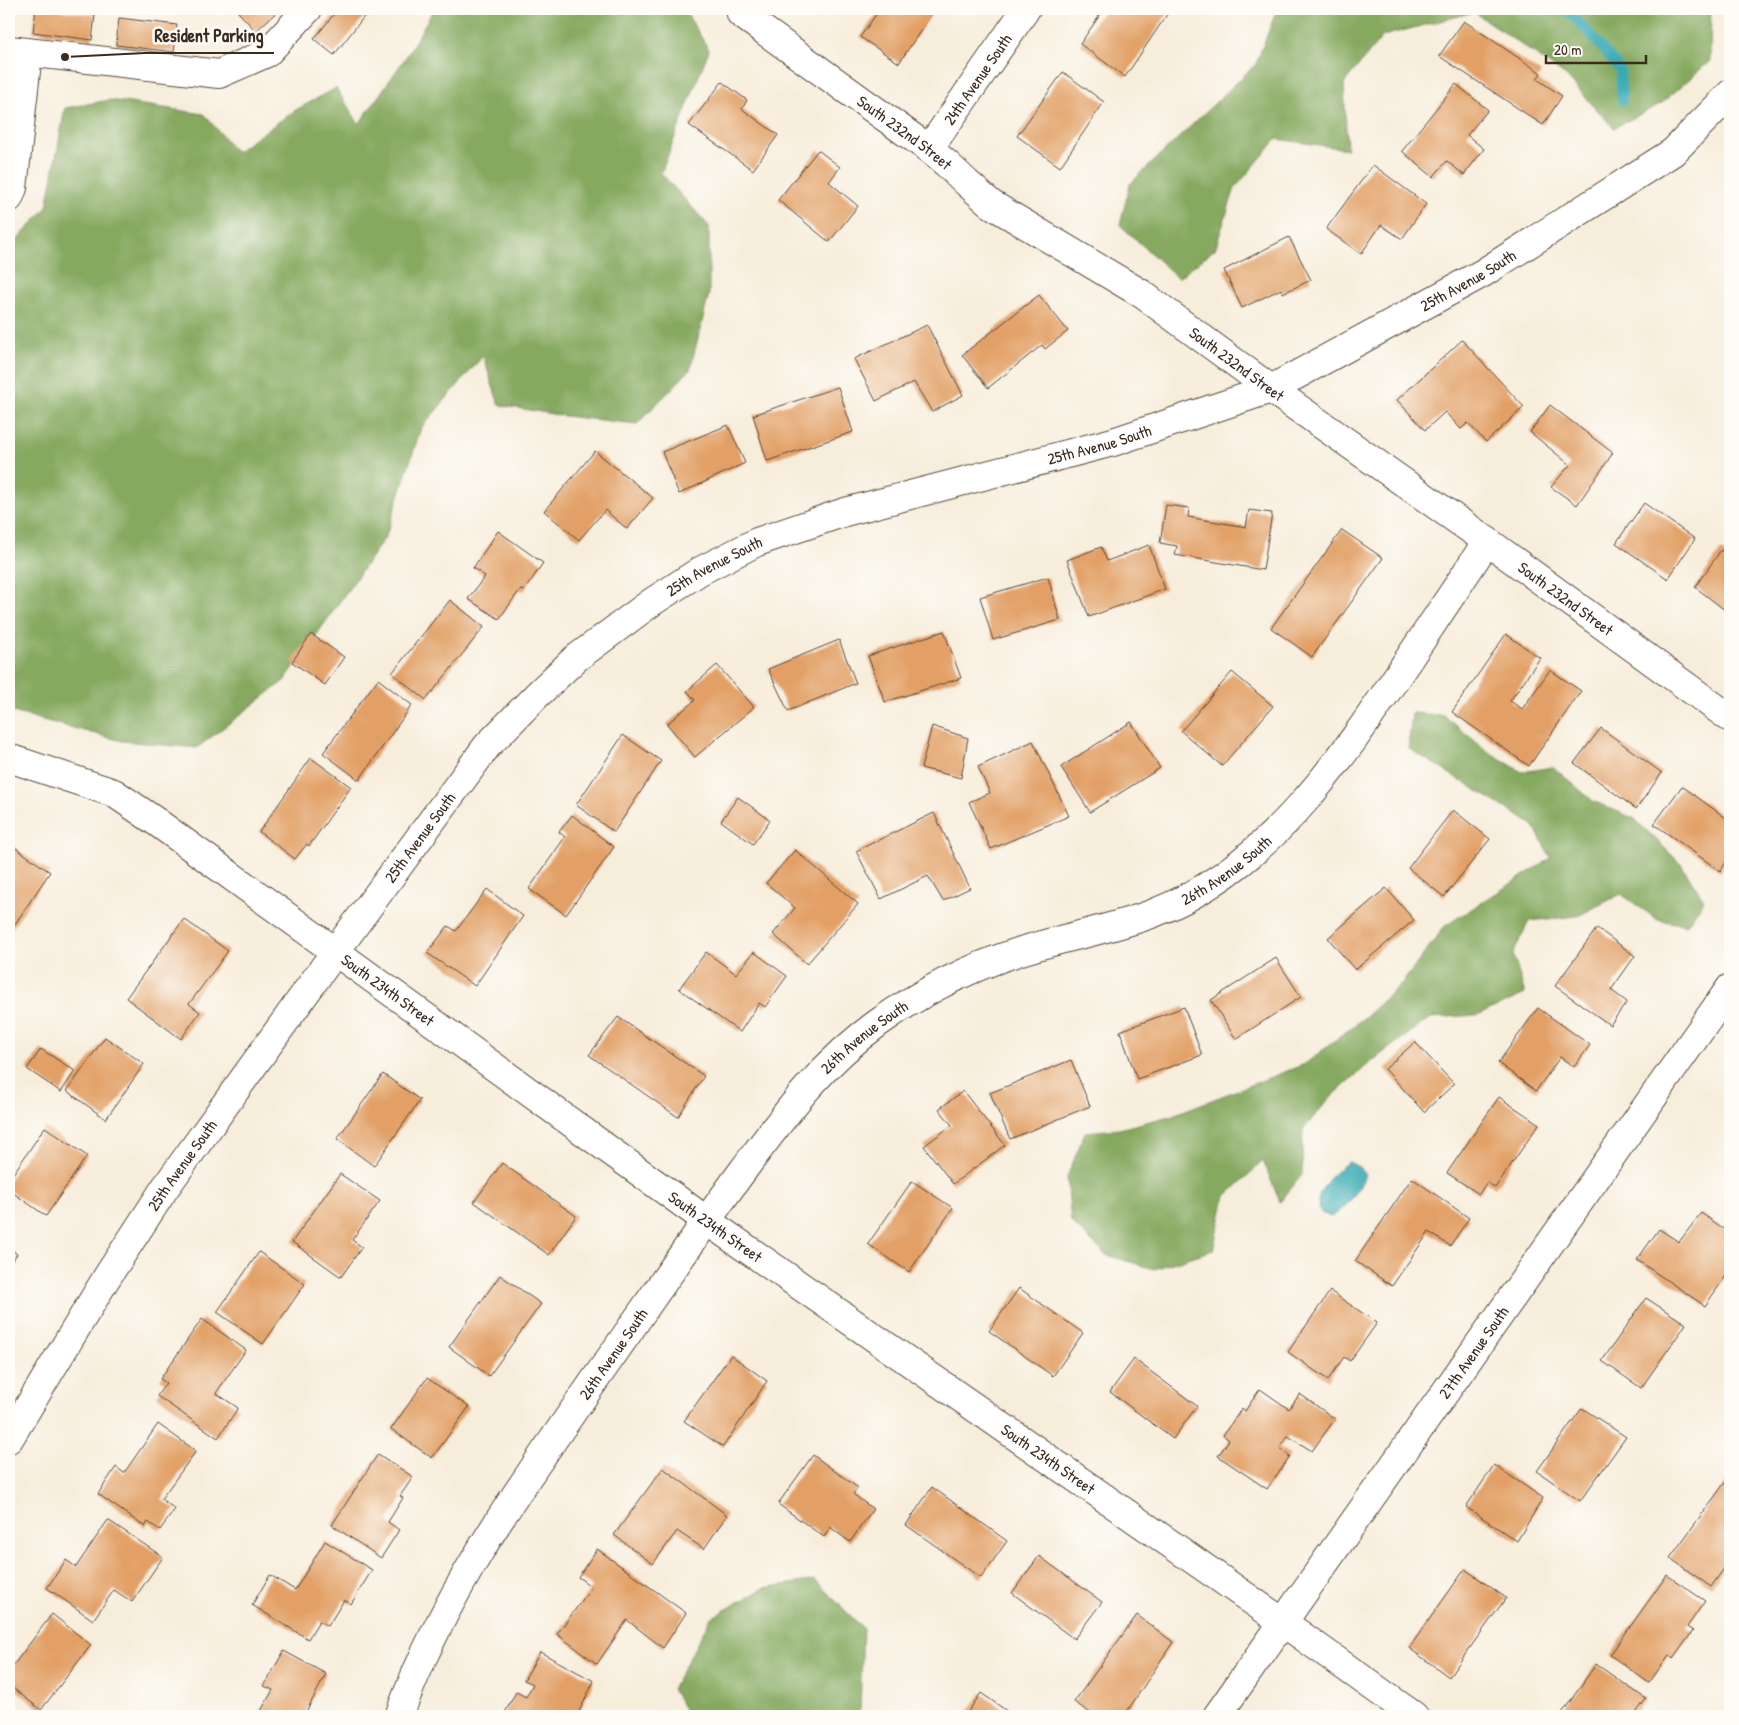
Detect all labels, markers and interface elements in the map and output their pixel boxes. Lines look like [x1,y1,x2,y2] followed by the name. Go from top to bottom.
[145,20,274,53] callout: Resident Parking
[154,23,264,49] text: Resident Parking
[938,29,1017,129] street label: 24th Avenue South
[1546,32,1646,64] scale bar
[1554,39,1581,60] text: 20 m
[853,90,957,175] street label: South 232nd Street
[1416,244,1520,316] street label: 25th Avenue South
[1185,322,1289,406] street label: South 232nd Street
[1045,419,1154,470] street label: 25th Avenue South
[662,530,765,601] street label: 25th Avenue South
[1514,556,1618,641] street label: South 232nd Street
[379,787,460,887] street label: 25th Avenue South
[1177,830,1276,910] street label: 26th Avenue South
[337,949,439,1031] street label: South 234th Street
[815,995,912,1079] street label: 26th Avenue South
[142,1115,222,1215] street label: 25th Avenue South
[664,1186,767,1267] street label: South 234th Street
[1433,1301,1514,1403] street label: 27th Avenue South
[574,1304,653,1404] street label: 26th Avenue South
[997,1418,1100,1500] street label: South 234th Street

